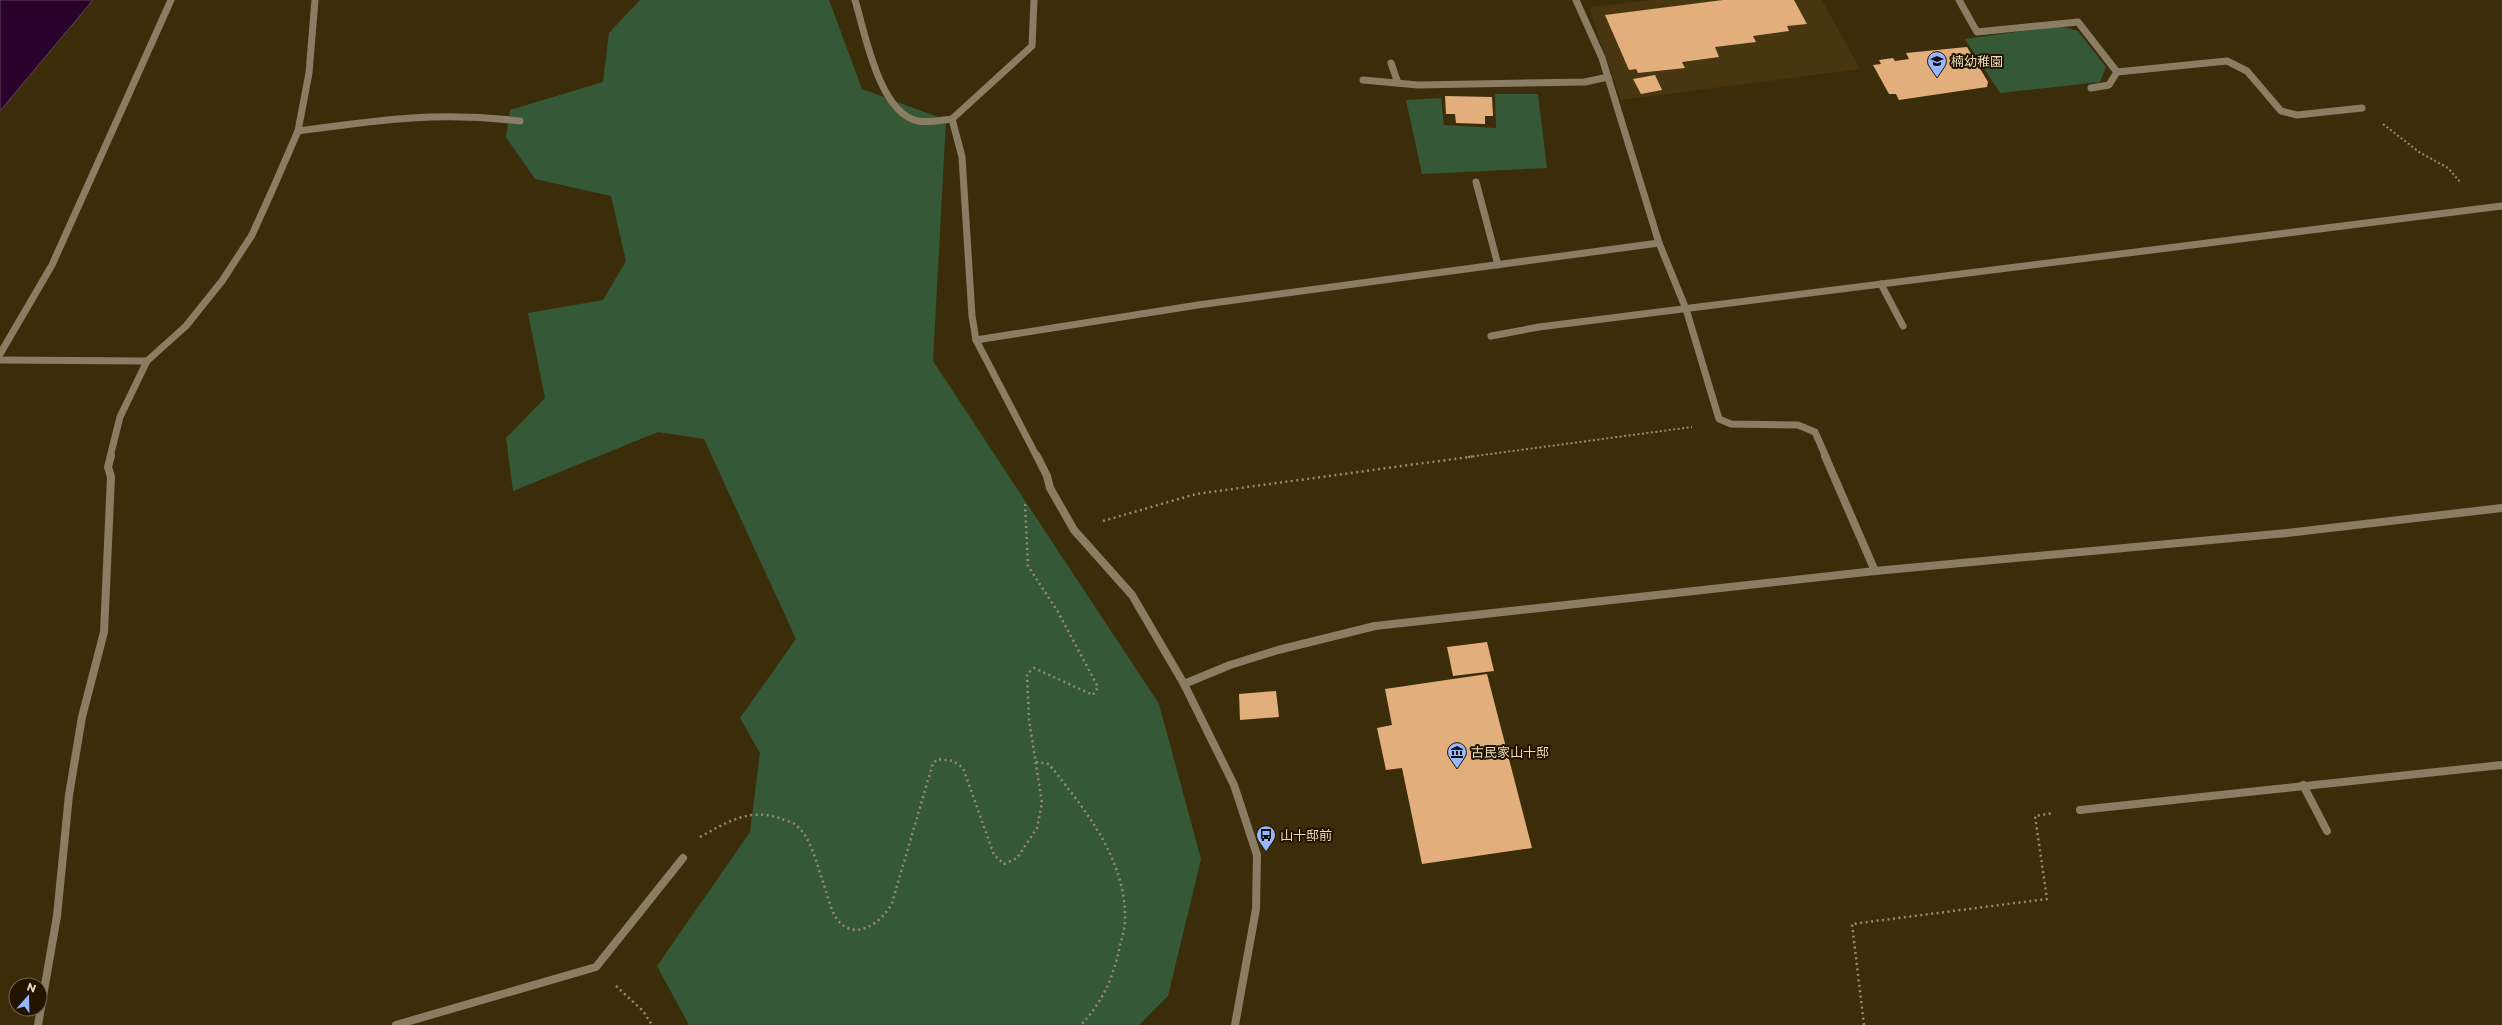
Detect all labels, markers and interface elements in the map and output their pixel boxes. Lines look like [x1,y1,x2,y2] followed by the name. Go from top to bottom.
[1926,50,1948,78] school or university icon: 楠幼稚園
[1951,53,2003,69] place label: 楠幼稚園
[1446,741,1468,769] museum icon: 古民家山十邸
[1471,744,1549,760] place label: 古民家山十邸
[1255,824,1277,852] bus stop icon: 山十邸前
[1280,827,1332,843] place label: 山十邸前
[8,977,48,1017] north arrow
[25,980,38,996] text: N

